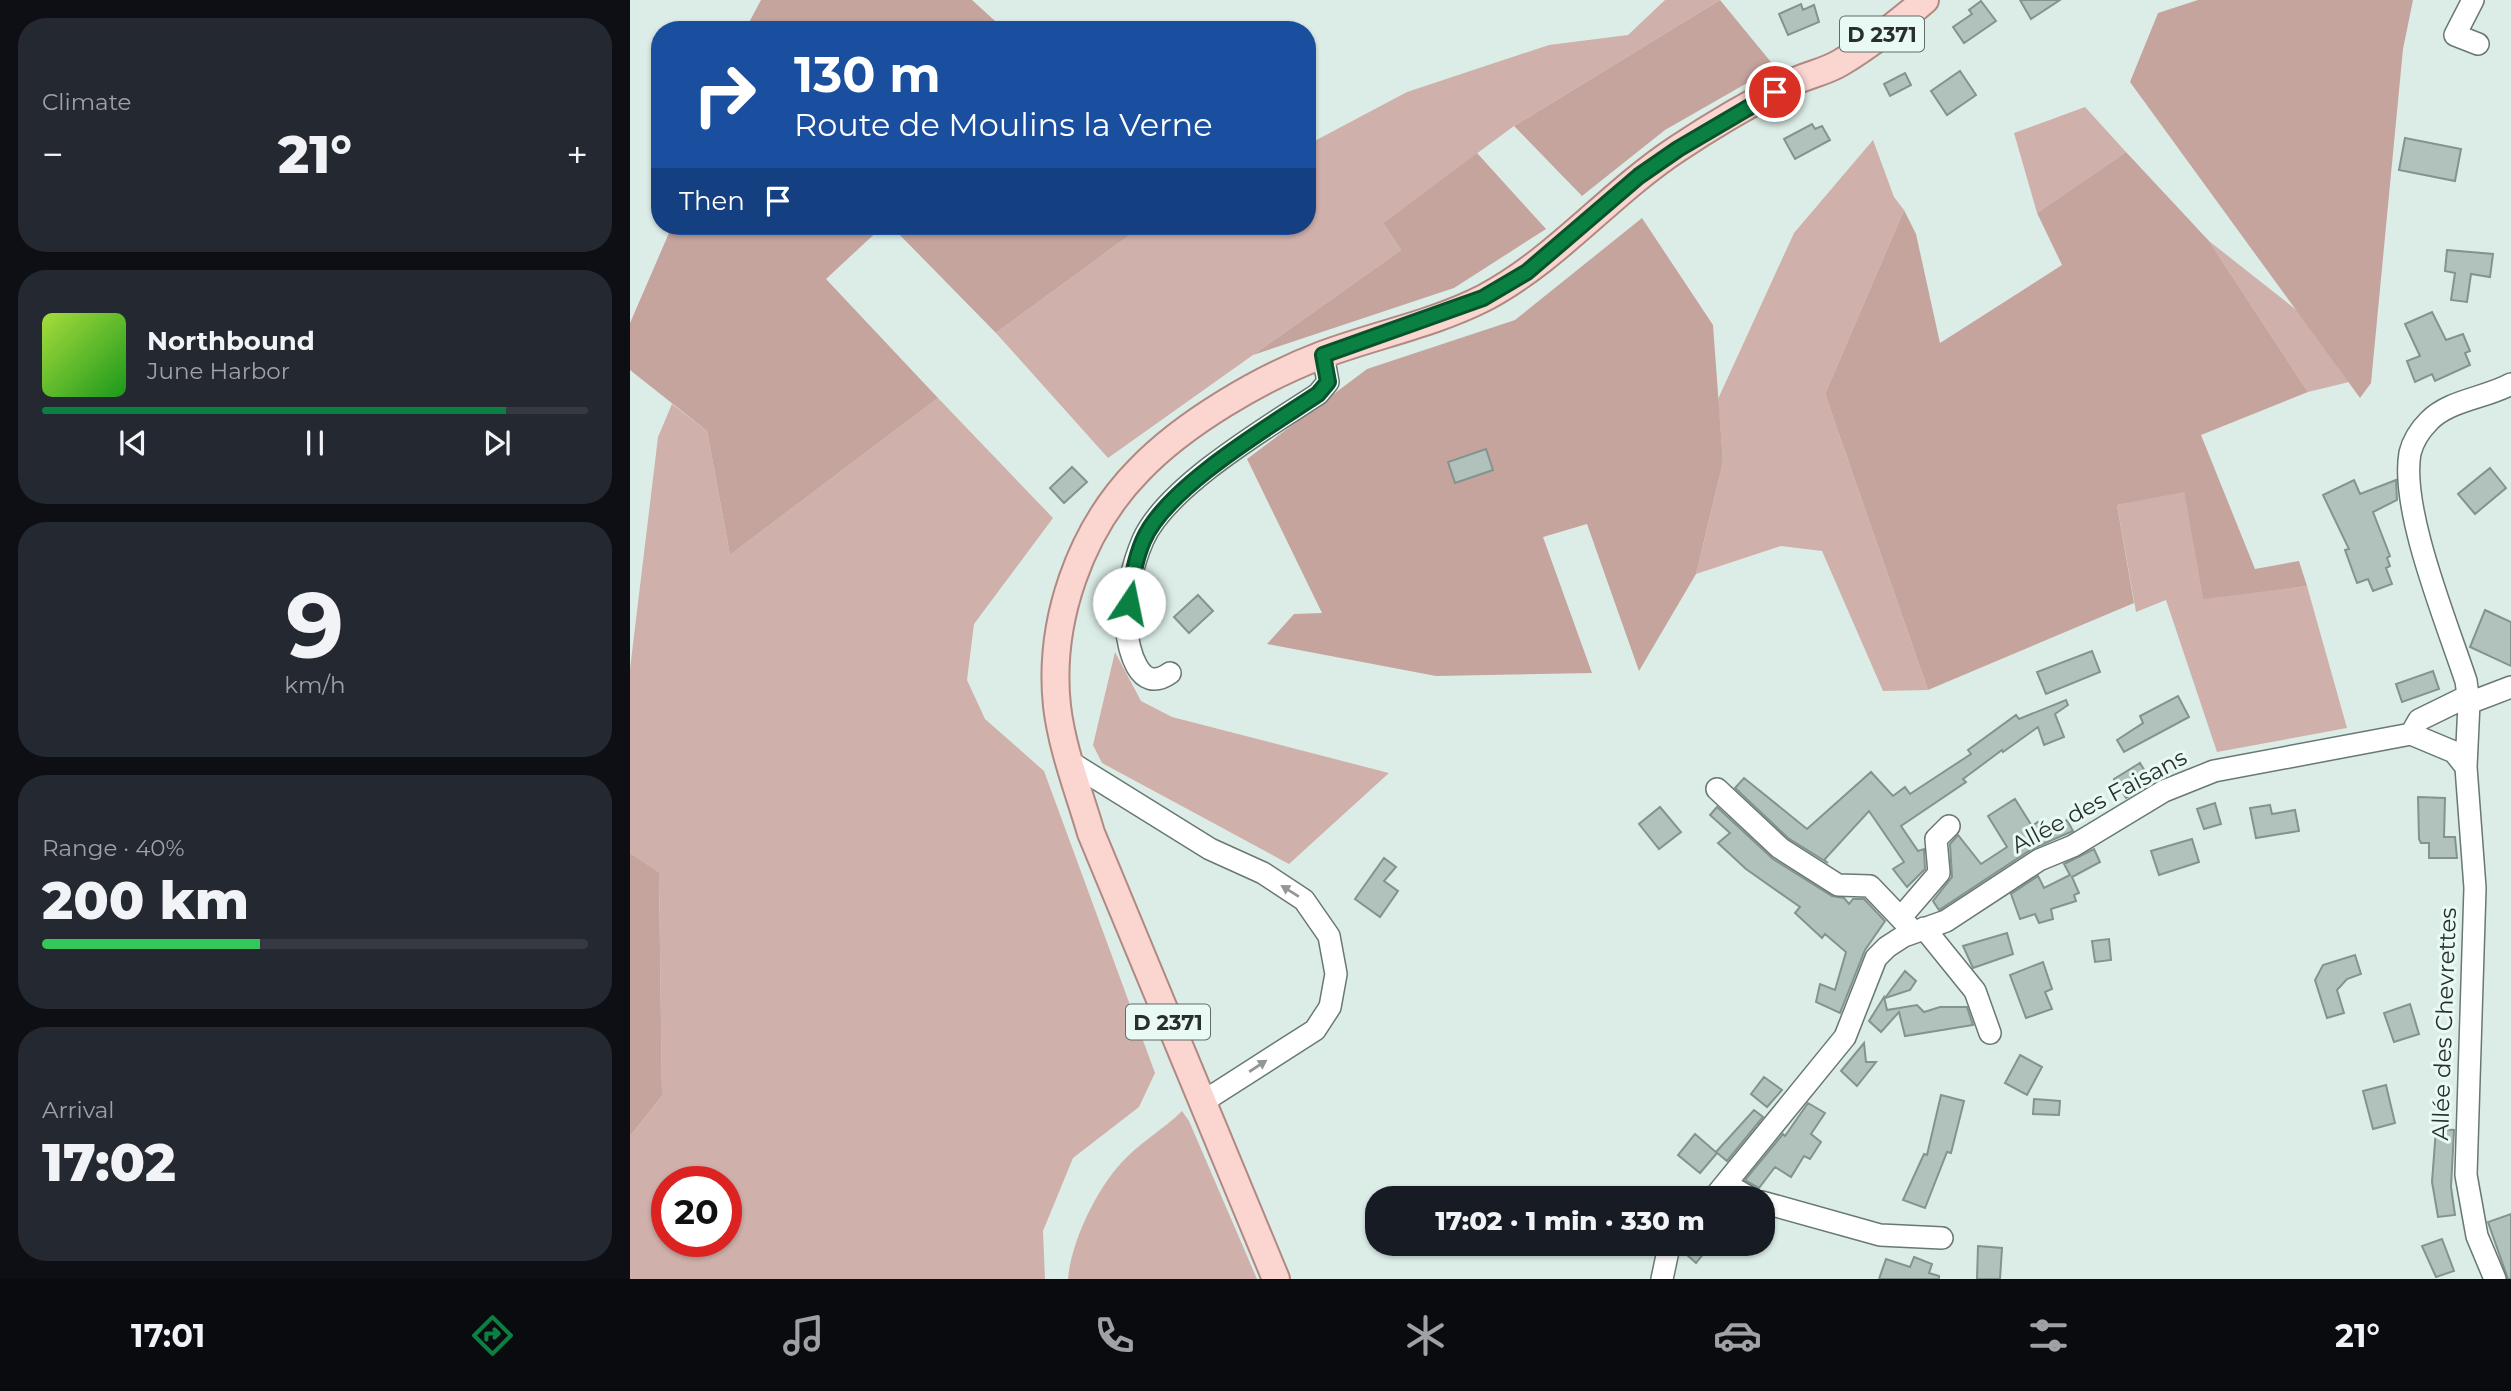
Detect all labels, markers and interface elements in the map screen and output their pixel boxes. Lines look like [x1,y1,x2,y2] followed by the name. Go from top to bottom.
[1840,16,1924,52] road number: D 2371
[794,45,941,104] text: 130 m
[679,49,770,140] icon: right
[1745,62,1805,122] pin
[1756,73,1794,111] icon: arrive
[42,88,131,116] text: Climate
[794,105,1213,144] text: Route de Moulins la Verne
[278,123,352,186] text: 21°
[42,131,64,178] text: −
[566,131,588,178] text: +
[759,182,797,220] icon: arrive
[679,185,745,217] text: Then
[147,325,315,357] text: Northbound
[147,357,290,385] text: June Harbor
[114,424,152,462] icon: previous
[296,424,334,462] icon: pause
[478,424,516,462] icon: next
[1092,566,1166,640] position arrow
[286,570,344,681] text: 9
[284,671,346,699] text: km/h
[2006,743,2192,859] street label: Allée des Faisans
[42,834,185,862] text: Range · 40%
[42,869,249,932] text: 200 km
[1280,884,1300,897] one-way arrow
[2426,907,2462,1141] street label: Allée des Chevrettes
[1126,1004,1210,1040] road number: D 2371
[1249,1060,1268,1073] one-way arrow
[42,1096,115,1124] text: Arrival
[42,1131,176,1194] text: 17:02
[651,1166,742,1257] speed limit sign: 20
[1435,1205,1705,1237] text: 17:02 · 1 min · 330 m
[468,1311,517,1360] icon: directions
[779,1311,828,1360] icon: music
[1090,1311,1139,1360] icon: phone
[1401,1311,1450,1360] icon: climate
[1713,1311,1762,1360] icon: car
[2024,1311,2073,1360] icon: filters
[131,1316,205,1355] text: 17:01
[2335,1316,2380,1355] text: 21°

